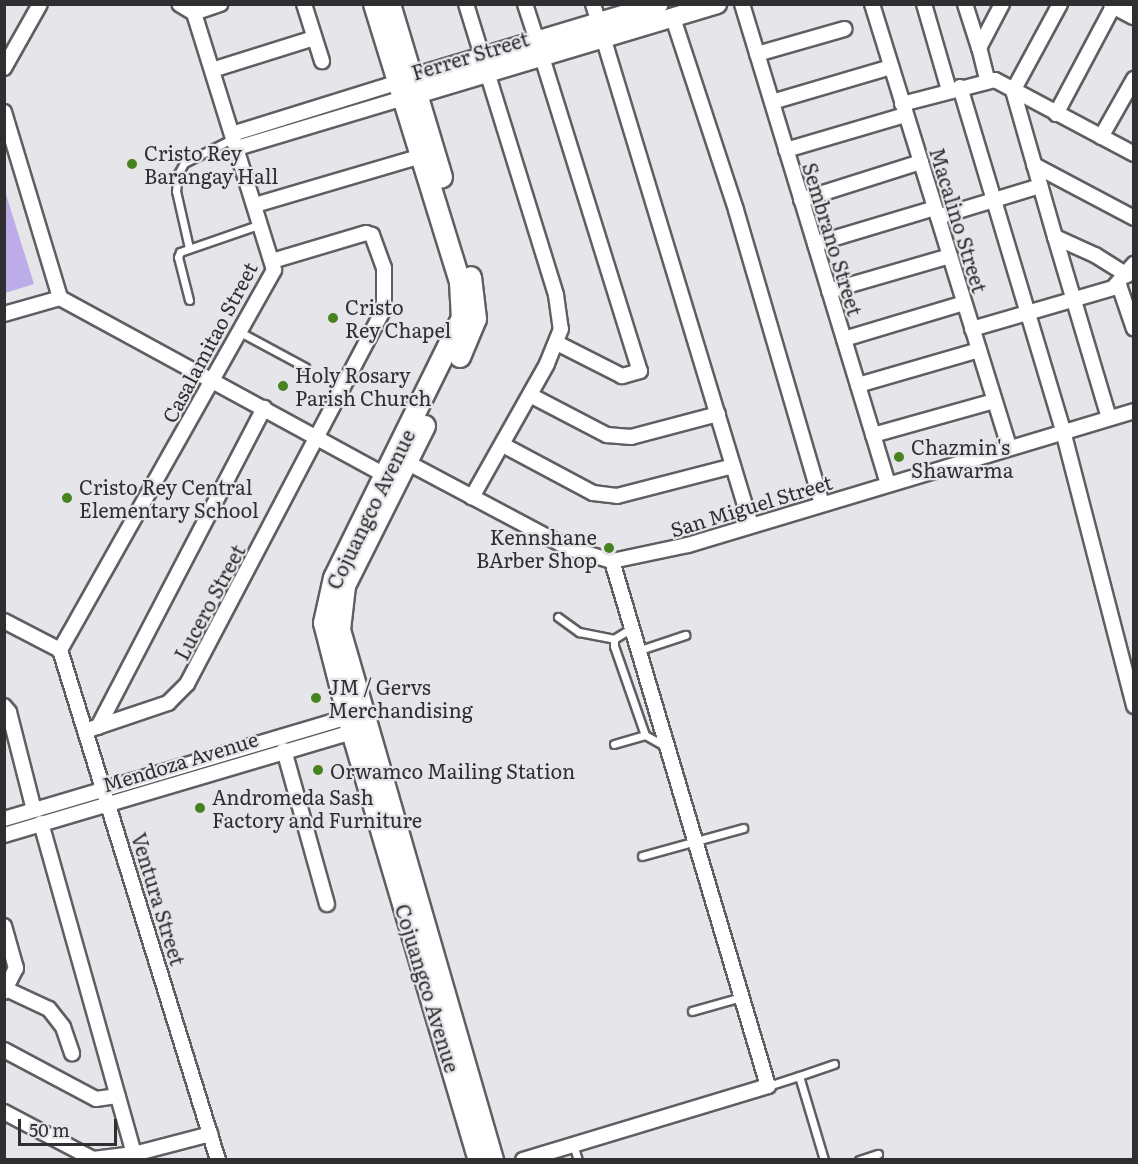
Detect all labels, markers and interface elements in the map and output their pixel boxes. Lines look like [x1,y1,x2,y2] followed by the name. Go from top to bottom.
[409,26,531,84] street label: Ferrer Street
[144,140,278,187] place label: Cristo Rey Barangay Hall
[926,145,992,295] street label: Macalino Street
[125,157,139,171] marker: Cristo Rey Barangay Hall
[798,159,868,319] street label: Sembrano Street
[157,258,261,426] street label: Casalamitao Street
[345,294,451,341] place label: Cristo Rey Chapel
[326,311,340,325] marker: Cristo Rey Chapel
[295,362,432,409] place label: Holy Rosary Parish Church
[276,379,290,393] marker: Holy Rosary Parish Church
[321,425,419,593] street label: Cojuangco Avenue
[911,434,1013,481] place label: Chazmin's Shawarma
[892,450,906,464] marker: Chazmin's Shawarma
[667,469,835,541] street label: San Miguel Street
[79,474,259,521] place label: Cristo Rey Central Elementary School
[60,491,74,505] marker: Cristo Rey Central Elementary School
[476,524,597,571] place label: Kennshane BArber Shop
[169,540,249,664] street label: Lucero Street
[602,541,616,555] marker: Kennshane BArber Shop
[328,674,473,721] place label: JM / Gervs Merchandising
[309,691,323,705] marker: JM / Gervs Merchandising
[99,726,261,796] street label: Mendoza Avenue
[330,758,575,782] place label: Orwamco Mailing Station
[311,763,325,777] marker: Orwamco Mailing Station
[212,784,422,831] place label: Andromeda Sash Factory and Furniture
[193,801,207,815] marker: Andromeda Sash Factory and Furniture
[127,830,191,968] street label: Ventura Street
[391,901,465,1075] street label: Cojuangco Avenue
[21,1107,120,1145] scale bar
[29,1116,70,1143] text: 50 m

